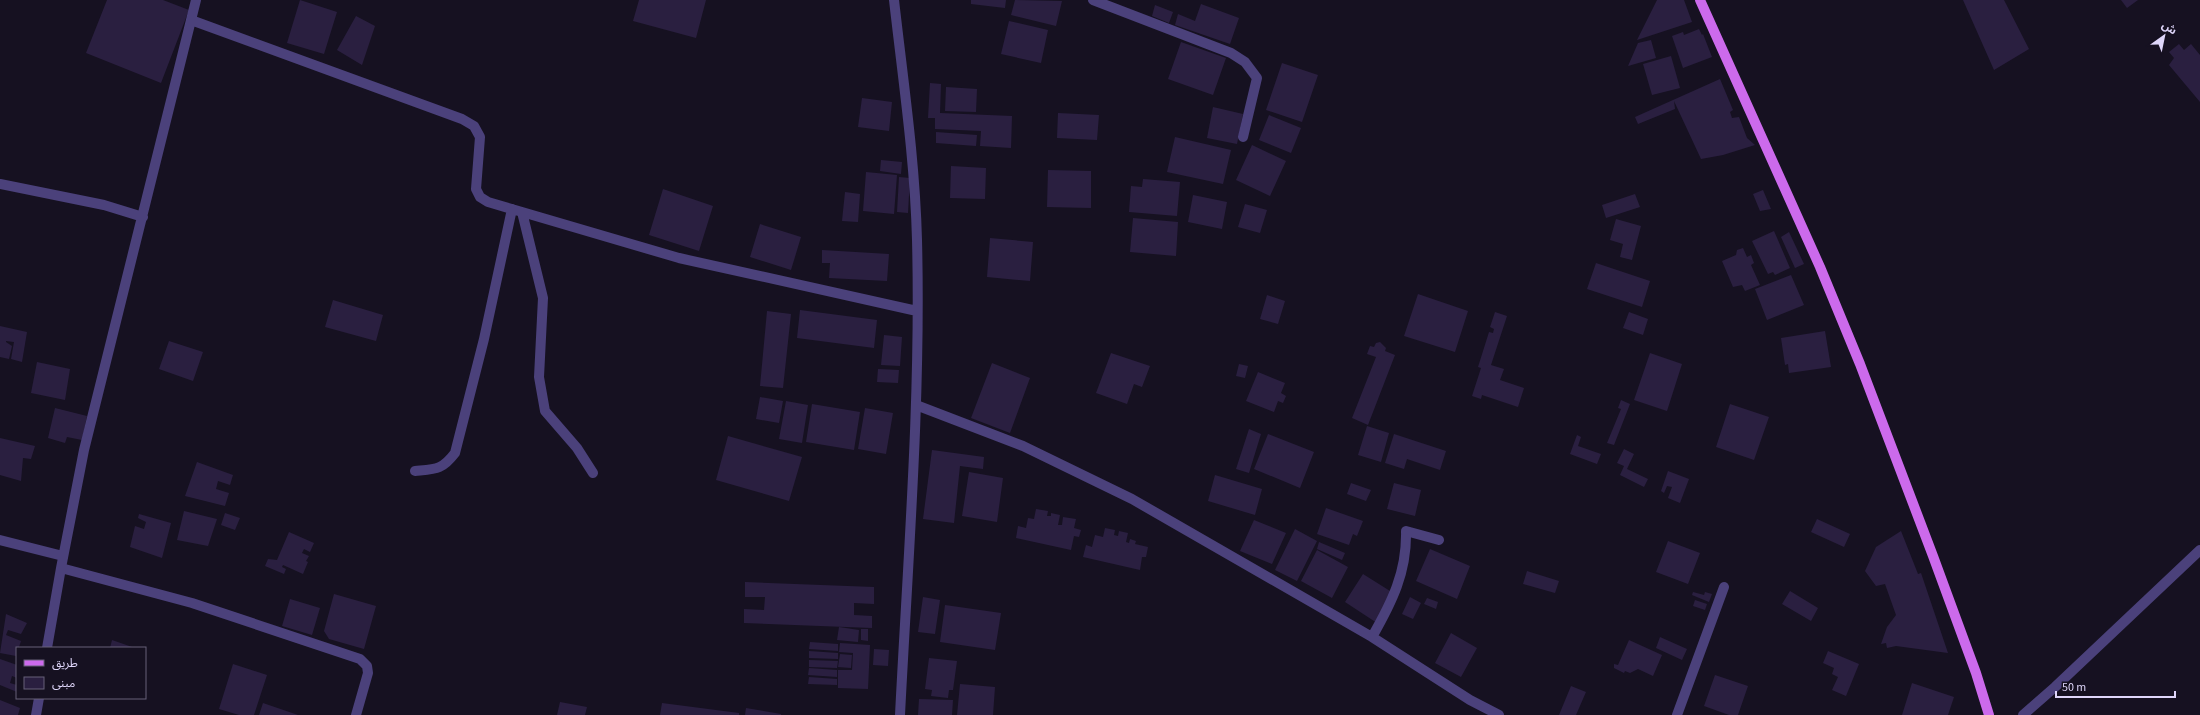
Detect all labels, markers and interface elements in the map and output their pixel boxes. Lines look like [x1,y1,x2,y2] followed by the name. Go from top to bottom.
[2144,16,2184,56] north arrow
[2159,18,2180,38] text: ش
[16,647,146,699] legend
[52,655,78,672] text: طريق
[2056,673,2175,699] scale bar
[52,675,75,692] text: مبنى
[2062,679,2086,696] text: 50 m

